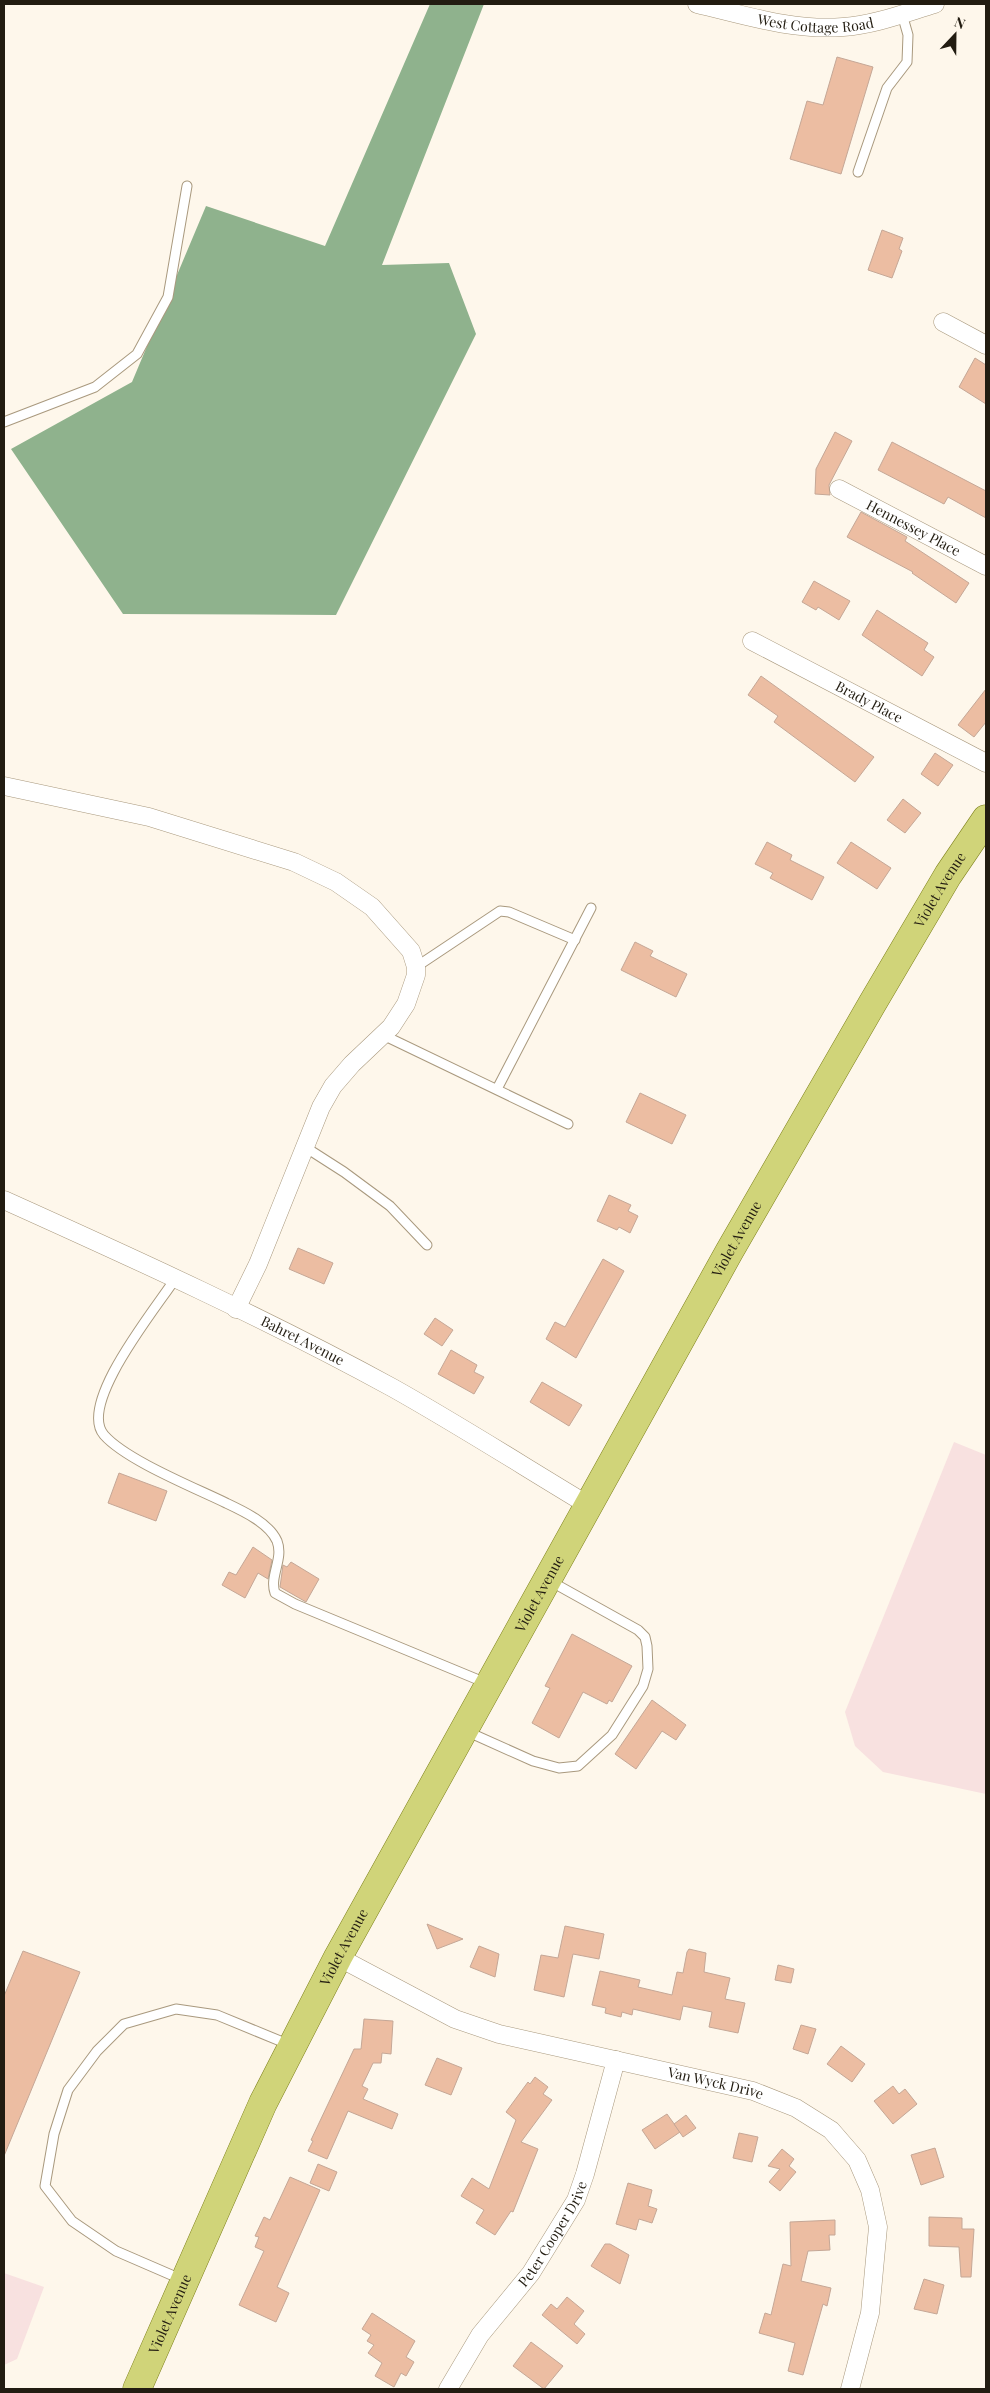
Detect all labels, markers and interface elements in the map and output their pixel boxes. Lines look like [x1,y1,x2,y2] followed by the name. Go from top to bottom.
[755,9,875,37] street label: West Cottage Road
[930,10,980,60] north arrow
[952,12,968,33] text: N
[863,495,964,560] street label: Hennessey Place
[832,676,906,727] street label: Brady Place
[909,848,970,932] street label: Violet Avenue
[707,1197,766,1281] street label: Violet Avenue
[258,1311,348,1369] street label: Bahret Avenue
[510,1552,568,1636] street label: Violet Avenue
[314,1905,372,1990] street label: Violet Avenue
[665,2062,767,2103] street label: Van Wyck Drive
[514,2178,591,2291] street label: Peter Cooper Drive
[143,2271,195,2357] street label: Violet Avenue

